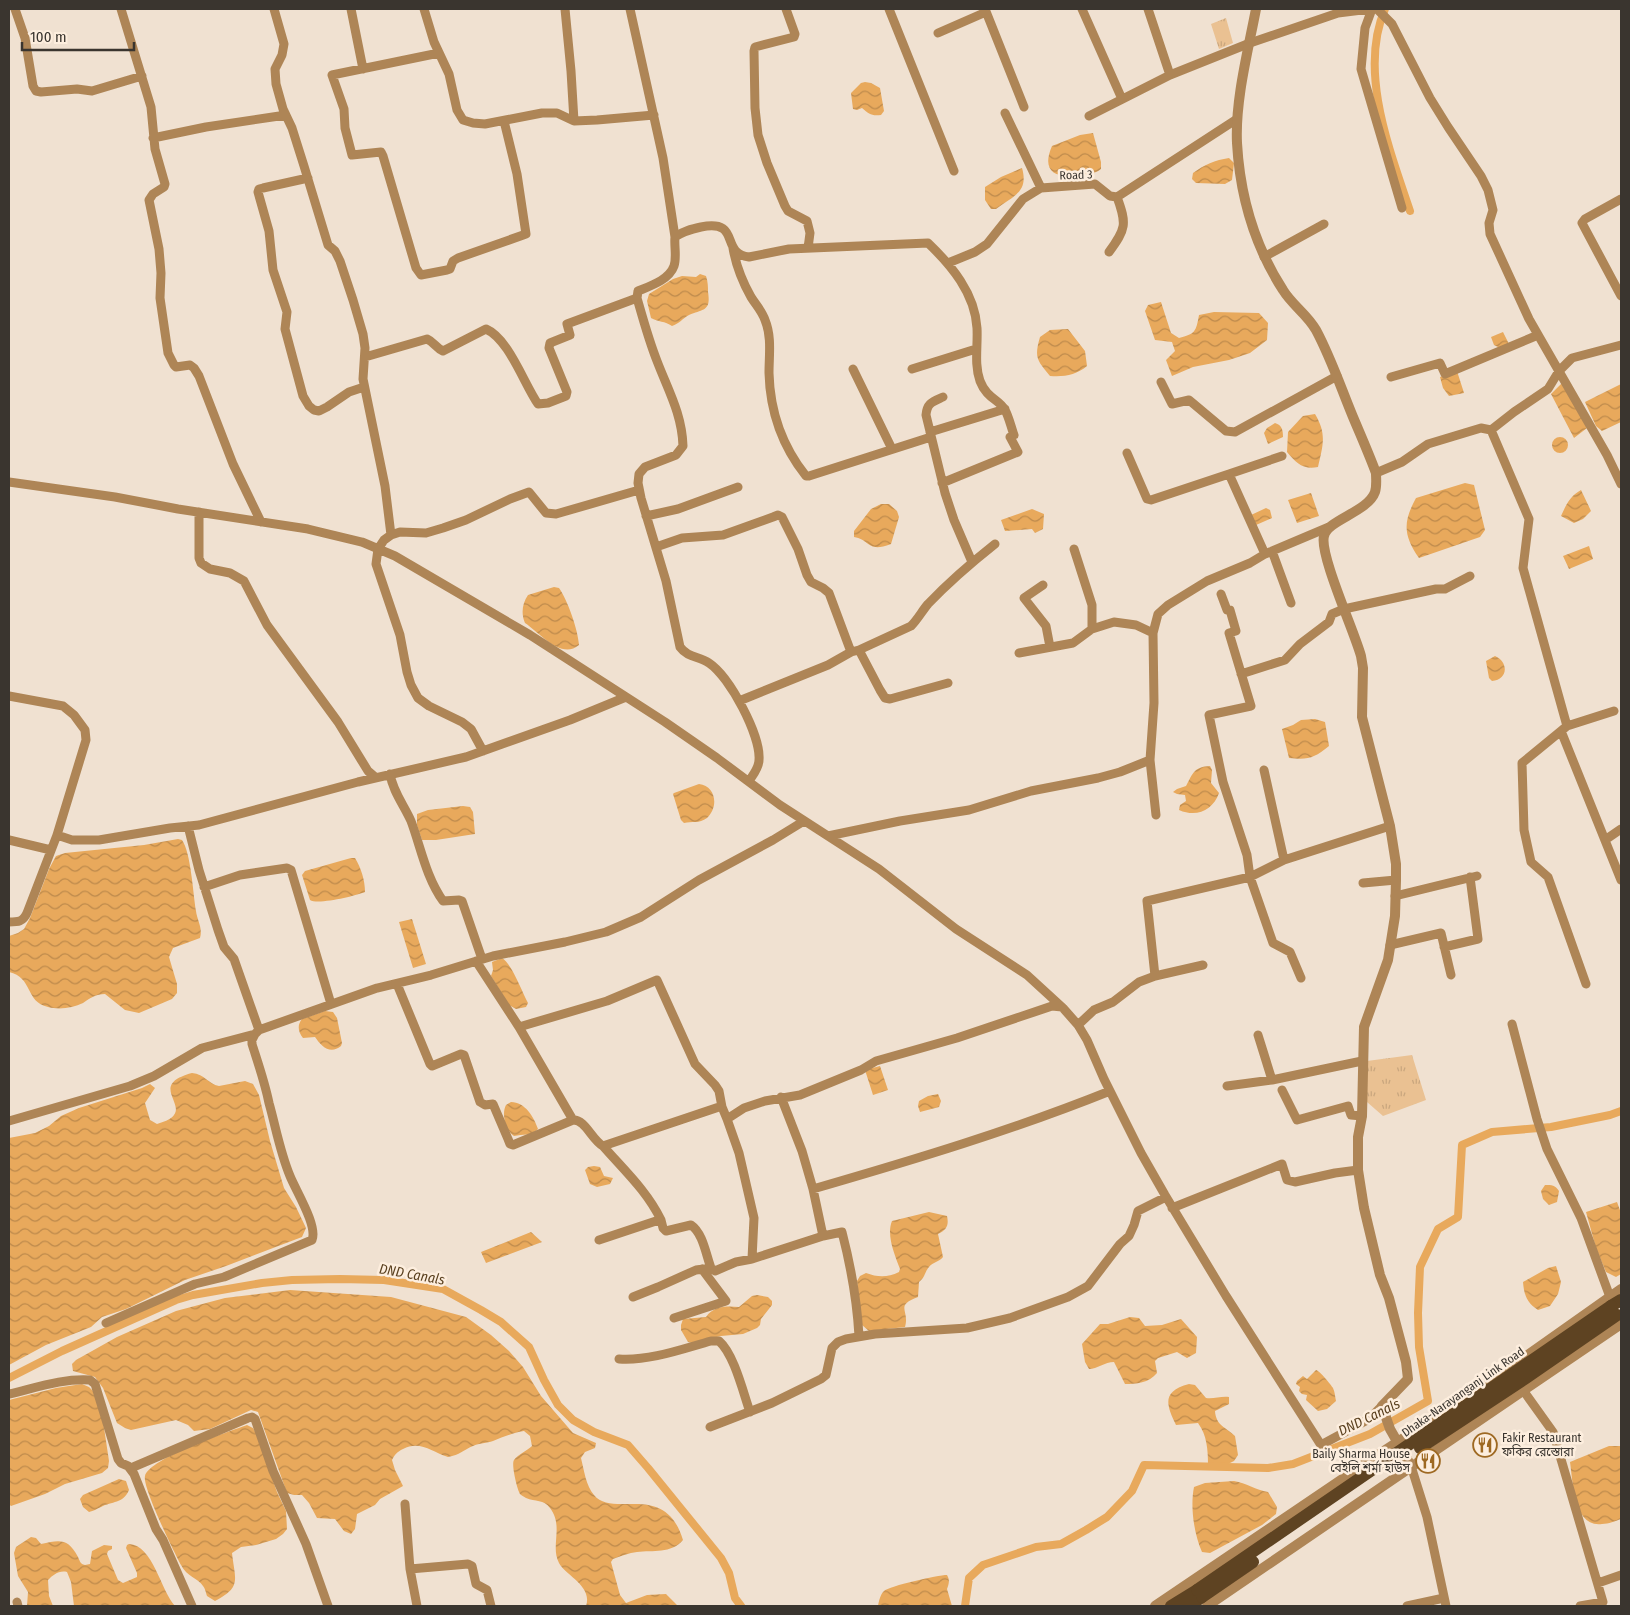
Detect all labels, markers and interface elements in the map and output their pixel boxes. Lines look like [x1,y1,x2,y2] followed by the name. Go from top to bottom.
[22,20,135,52] scale bar
[30,28,67,46] text: 100 m
[1059,167,1093,183] street label: Road 3
[378,1260,446,1289] water label: DND Canals
[1399,1344,1527,1440] street label: Dhaka-Narayanganj Link Road
[1336,1395,1403,1440] water label: DND Canals
[1501,1431,1581,1459] place label: Fakir Restaurant ফকির রেস্তোরা
[1472,1432,1498,1458] restaurant icon: Fakir Restaurant ফকির রেস্তোরা
[1312,1447,1411,1475] place label: Baily Sharma House বেইলি শর্মা হাউস
[1415,1448,1441,1474] restaurant icon: Baily Sharma House বেইলি শর্মা হাউস

